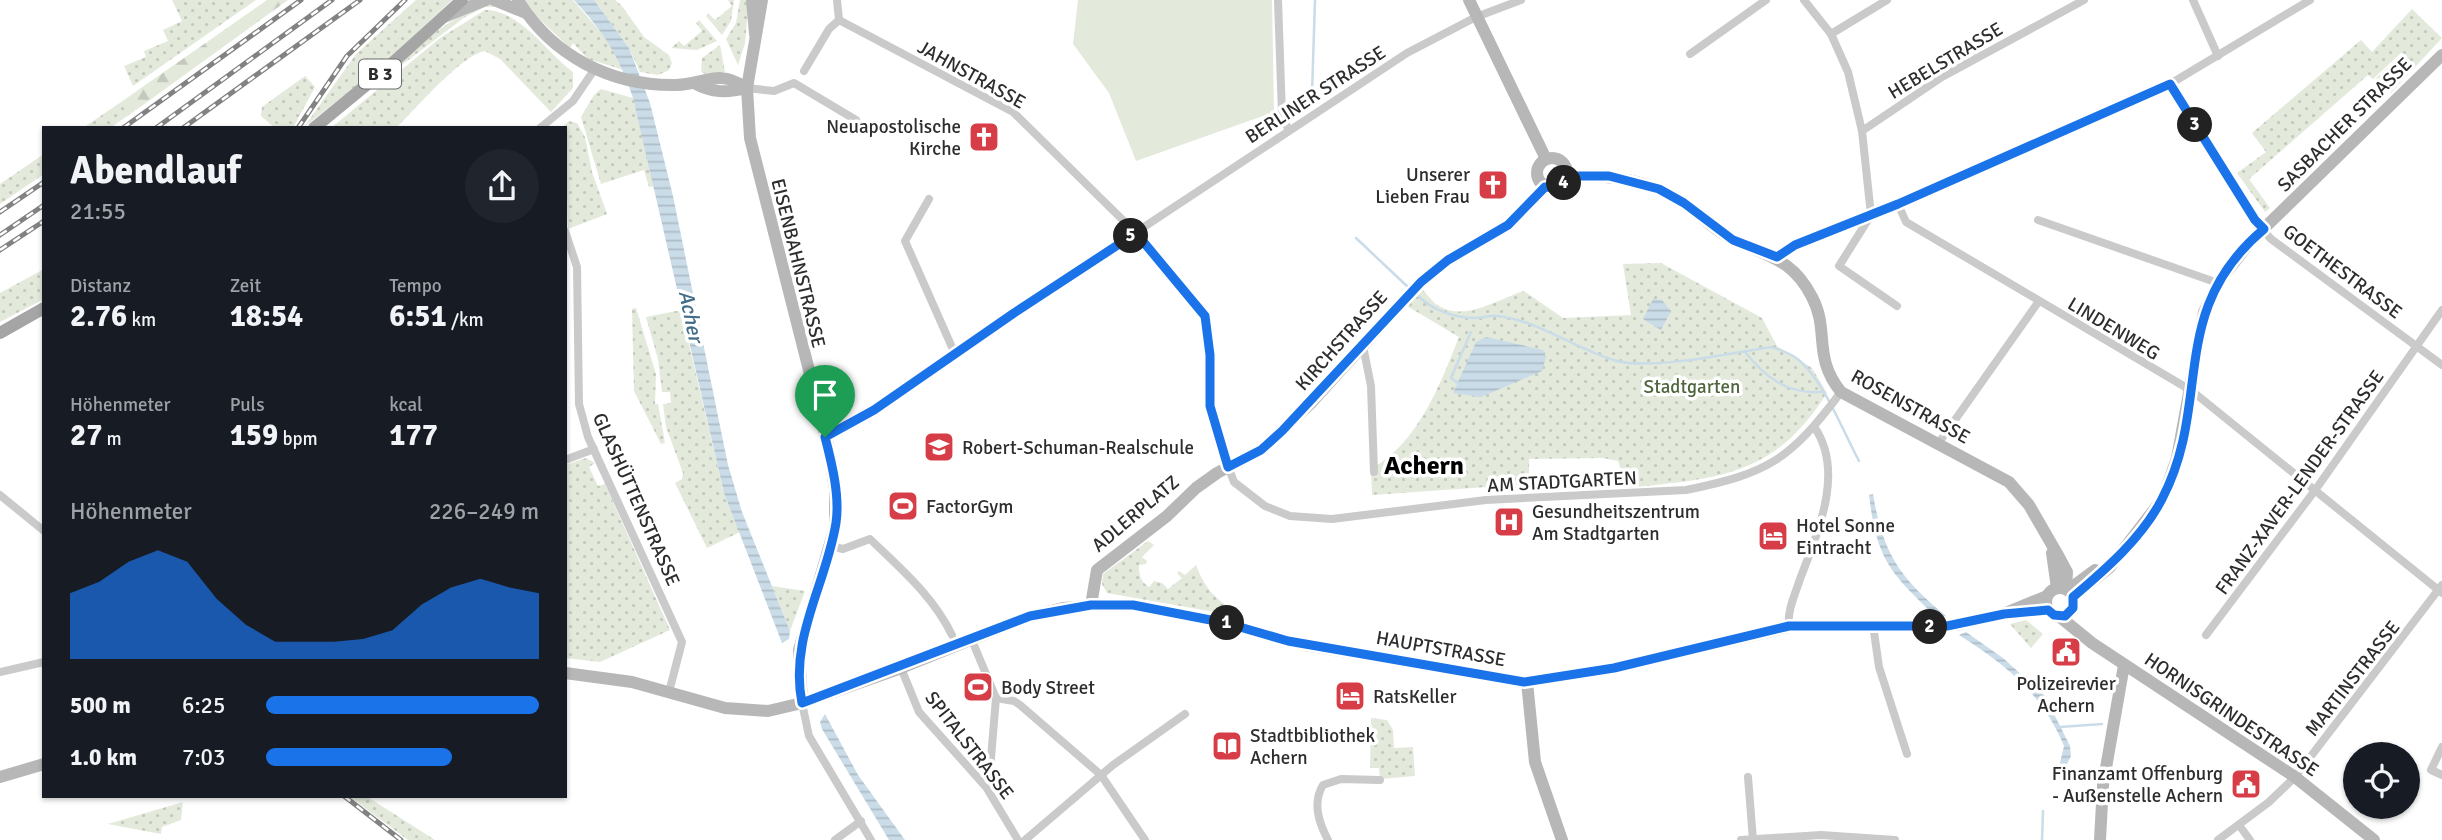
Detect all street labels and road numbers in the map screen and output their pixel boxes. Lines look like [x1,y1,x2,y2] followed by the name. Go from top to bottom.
[1884,17,2007,105] street label: HEBELSTRASSE
[913,35,1030,114] street label: JAHNSTRASSE
[1241,41,1390,149] street label: BERLINER STRASSE
[2272,52,2417,197] street label: SASBACHER STRASSE
[359,60,401,88] road number: B 3
[765,176,831,350] street label: EISENBAHNSTRASSE
[2278,219,2407,324] street label: GOETHESTRASSE
[1290,286,1393,396] street label: KIRCHSTRASSE
[2063,292,2164,366] street label: LINDENWEG
[1847,364,1974,449] street label: ROSENSTRASSE
[2210,366,2389,600] street label: FRANZ-XAVER-LENDER-STRASSE
[587,409,685,590] street label: GLASHÜTTENSTRASSE
[1487,466,1637,498] street label: AM STADTGARTEN
[1087,470,1184,557] street label: ADLERPLATZ
[2300,616,2405,741] street label: MARTINSTRASSE
[1374,626,1508,672] street label: HAUPTSTRASSE
[2140,648,2323,782] street label: HORNISGRINDESTRASSE
[920,687,1019,805] street label: SPITALSTRASSE

